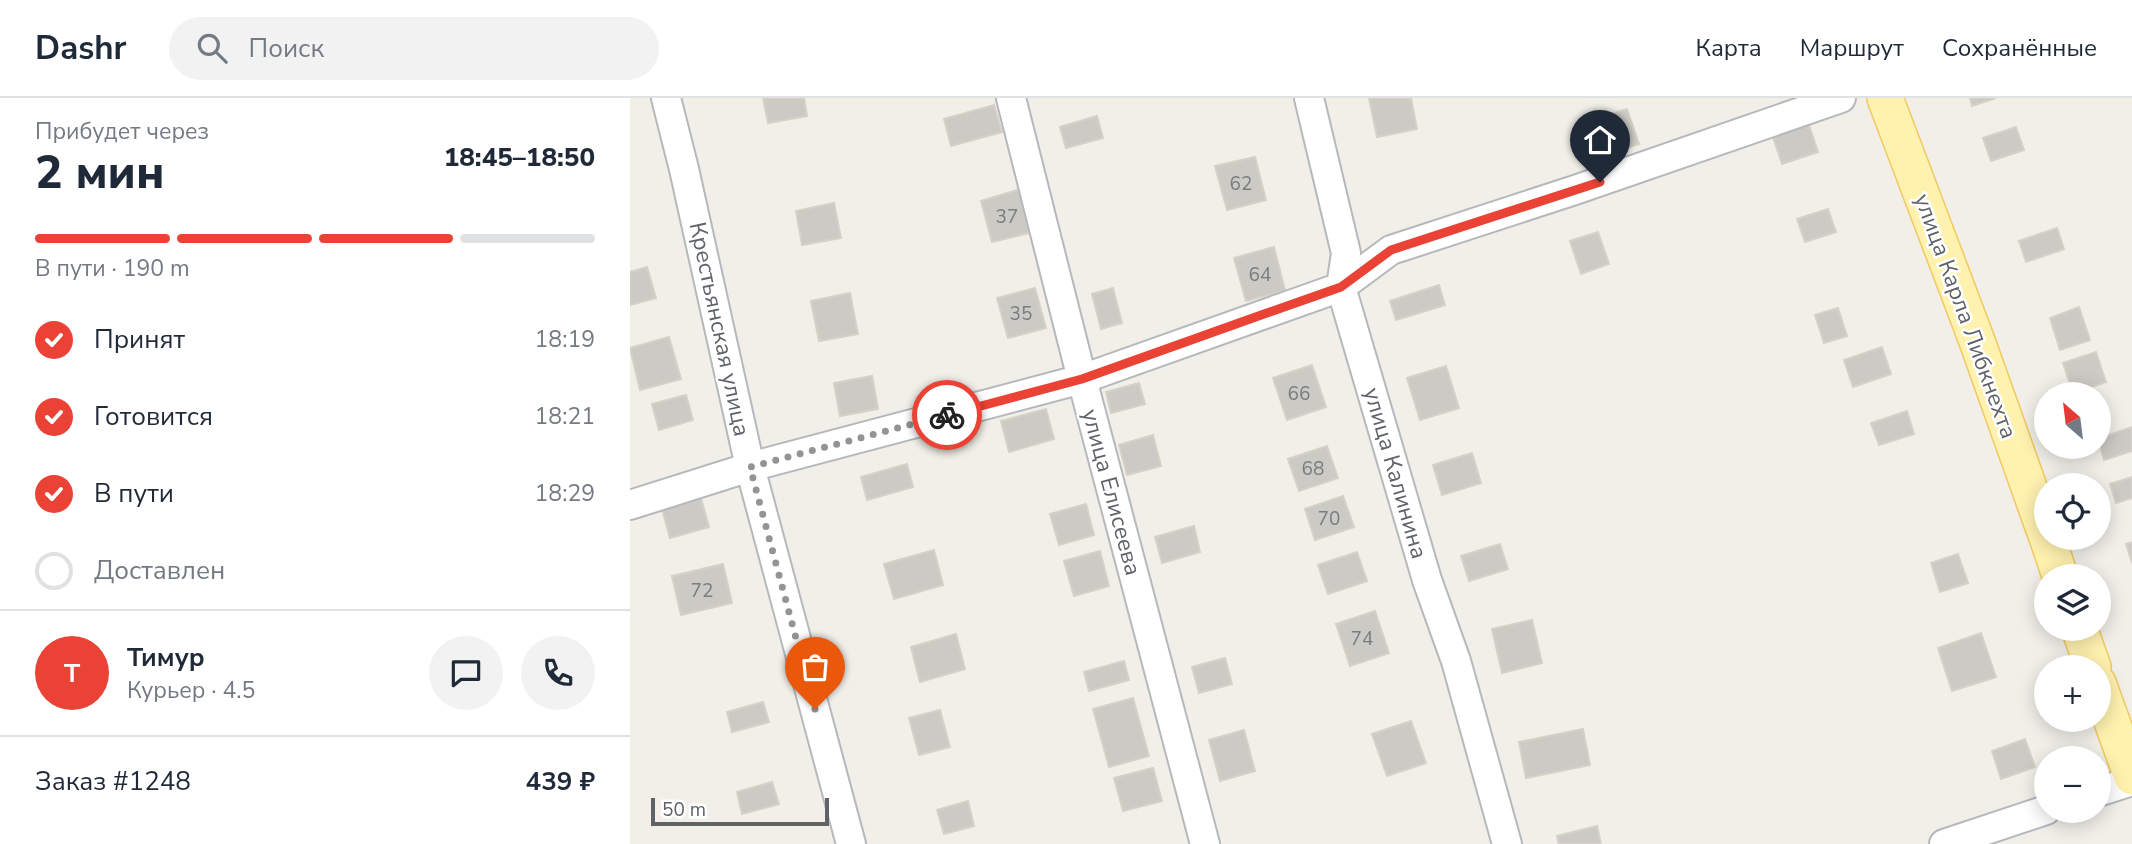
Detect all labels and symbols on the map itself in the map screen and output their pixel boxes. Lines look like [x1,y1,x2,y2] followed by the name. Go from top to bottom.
[1570,110,1630,182] pin
[1230,171,1252,197] house number: 62
[1907,189,2024,443] street label: улица Карла Либкнехта
[996,204,1018,230] house number: 37
[682,219,757,439] street label: Крестьянская улица
[1249,262,1271,288] house number: 64
[1010,301,1032,327] house number: 35
[912,380,982,450] courier
[1288,381,1310,407] house number: 66
[2034,382,2110,458] north arrow
[1356,384,1435,562] street label: улица Калинина
[1074,406,1149,579] street label: улица Елисеева
[1302,456,1324,482] house number: 68
[1318,506,1340,532] house number: 70
[691,578,713,604] house number: 72
[1351,626,1373,652] house number: 74
[785,637,845,709] pin
[651,795,830,827] scale bar

